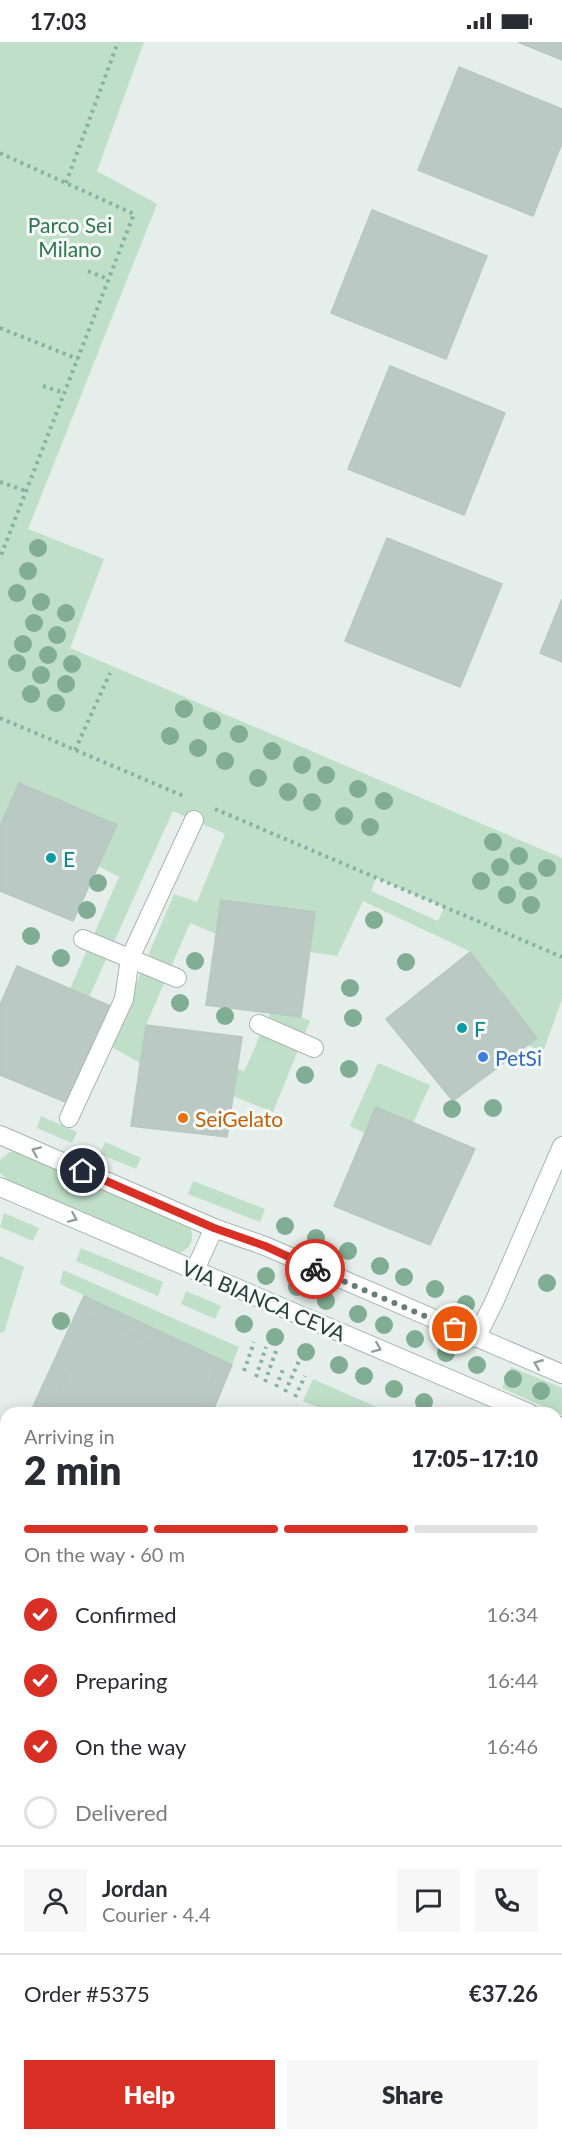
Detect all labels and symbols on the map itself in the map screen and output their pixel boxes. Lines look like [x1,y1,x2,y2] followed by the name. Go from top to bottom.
[28,212,112,261] park label: Parco Sei Milano
[63,846,75,871] place label: E
[44,851,58,865] marker: E
[474,1016,486,1041] place label: F
[455,1021,469,1035] marker: F
[495,1045,542,1070] place label: PetSi
[476,1050,490,1064] marker: PetSi
[195,1106,283,1131] place label: SeiGelato
[176,1111,190,1125] marker: SeiGelato
[57,1145,108,1196] pin
[32,1146,43,1158] one-way arrow
[67,1211,78,1223] one-way arrow
[285,1239,345,1299] courier
[179,1254,350,1346] street label: VIA BIANCA CEVA
[429,1303,480,1354] pin
[370,1341,381,1353] one-way arrow
[533,1359,544,1371] one-way arrow

